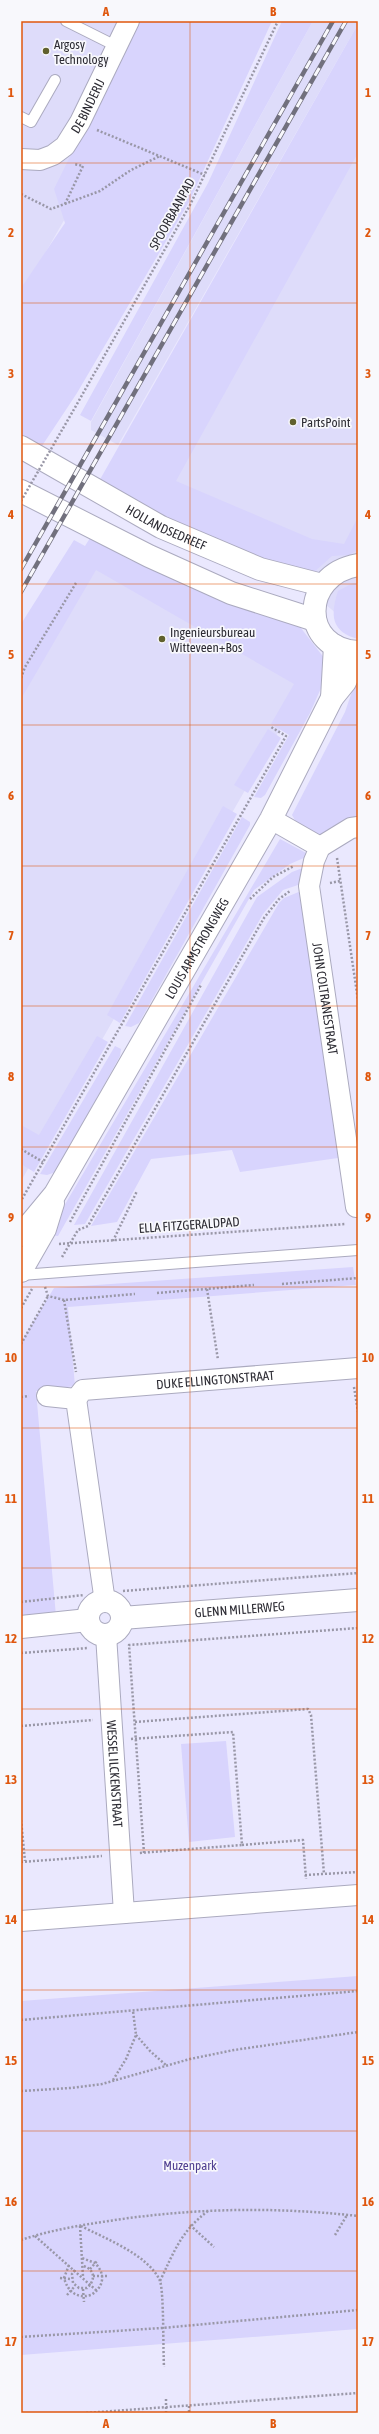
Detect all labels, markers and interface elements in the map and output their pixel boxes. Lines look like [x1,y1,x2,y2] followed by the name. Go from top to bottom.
[102,4,110,19] text: A
[270,4,277,19] text: B
[54,37,109,67] place label: Argosy Technology
[41,46,51,56] marker: Argosy Technology
[68,76,107,136] street label: DE BINDERIJ
[8,85,14,100] text: 1
[365,85,371,100] text: 1
[146,176,198,252] street label: SPOORBAANPAD
[8,225,14,240] text: 2
[365,225,371,240] text: 2
[8,366,14,381] text: 3
[365,366,371,381] text: 3
[301,415,351,430] place label: PartsPoint
[288,417,298,427] marker: PartsPoint
[123,501,209,553] street label: HOLLANDSEDREEF
[7,507,14,522] text: 4
[364,507,371,522] text: 4
[170,625,255,655] place label: Ingenieursbureau Witteveen+Bos
[157,634,167,644] marker: Ingenieursbureau Witteveen+Bos
[8,647,14,662] text: 5
[365,647,371,662] text: 5
[8,788,14,803] text: 6
[365,788,371,803] text: 6
[162,895,232,1001] street label: LOUIS ARMSTRONGWEG
[8,928,14,943] text: 7
[365,928,371,943] text: 7
[310,941,341,1056] street label: JOHN COLTRANESTRAAT
[8,1069,14,1084] text: 8
[365,1069,371,1084] text: 8
[8,1210,14,1225] text: 9
[365,1210,371,1225] text: 9
[138,1214,240,1236] street label: ELLA FITZGERALDPAD
[5,1350,17,1365] text: 10
[362,1350,374,1365] text: 10
[156,1367,275,1392] street label: DUKE ELLINGTONSTRAAT
[5,1491,17,1506] text: 11
[362,1491,374,1506] text: 11
[194,1598,285,1620] street label: GLENN MILLERWEG
[5,1631,17,1646] text: 12
[362,1631,374,1646] text: 12
[104,1720,126,1828] street label: WESSEL ILCKENSTRAAT
[5,1772,17,1787] text: 13
[362,1772,374,1787] text: 13
[5,1912,17,1927] text: 14
[362,1912,374,1927] text: 14
[5,2053,17,2068] text: 15
[362,2053,374,2068] text: 15
[163,2158,217,2173] park label: Muzenpark
[5,2194,17,2209] text: 16
[362,2194,374,2209] text: 16
[5,2334,17,2349] text: 17
[362,2334,374,2349] text: 17
[102,2416,110,2431] text: A
[270,2416,277,2431] text: B

